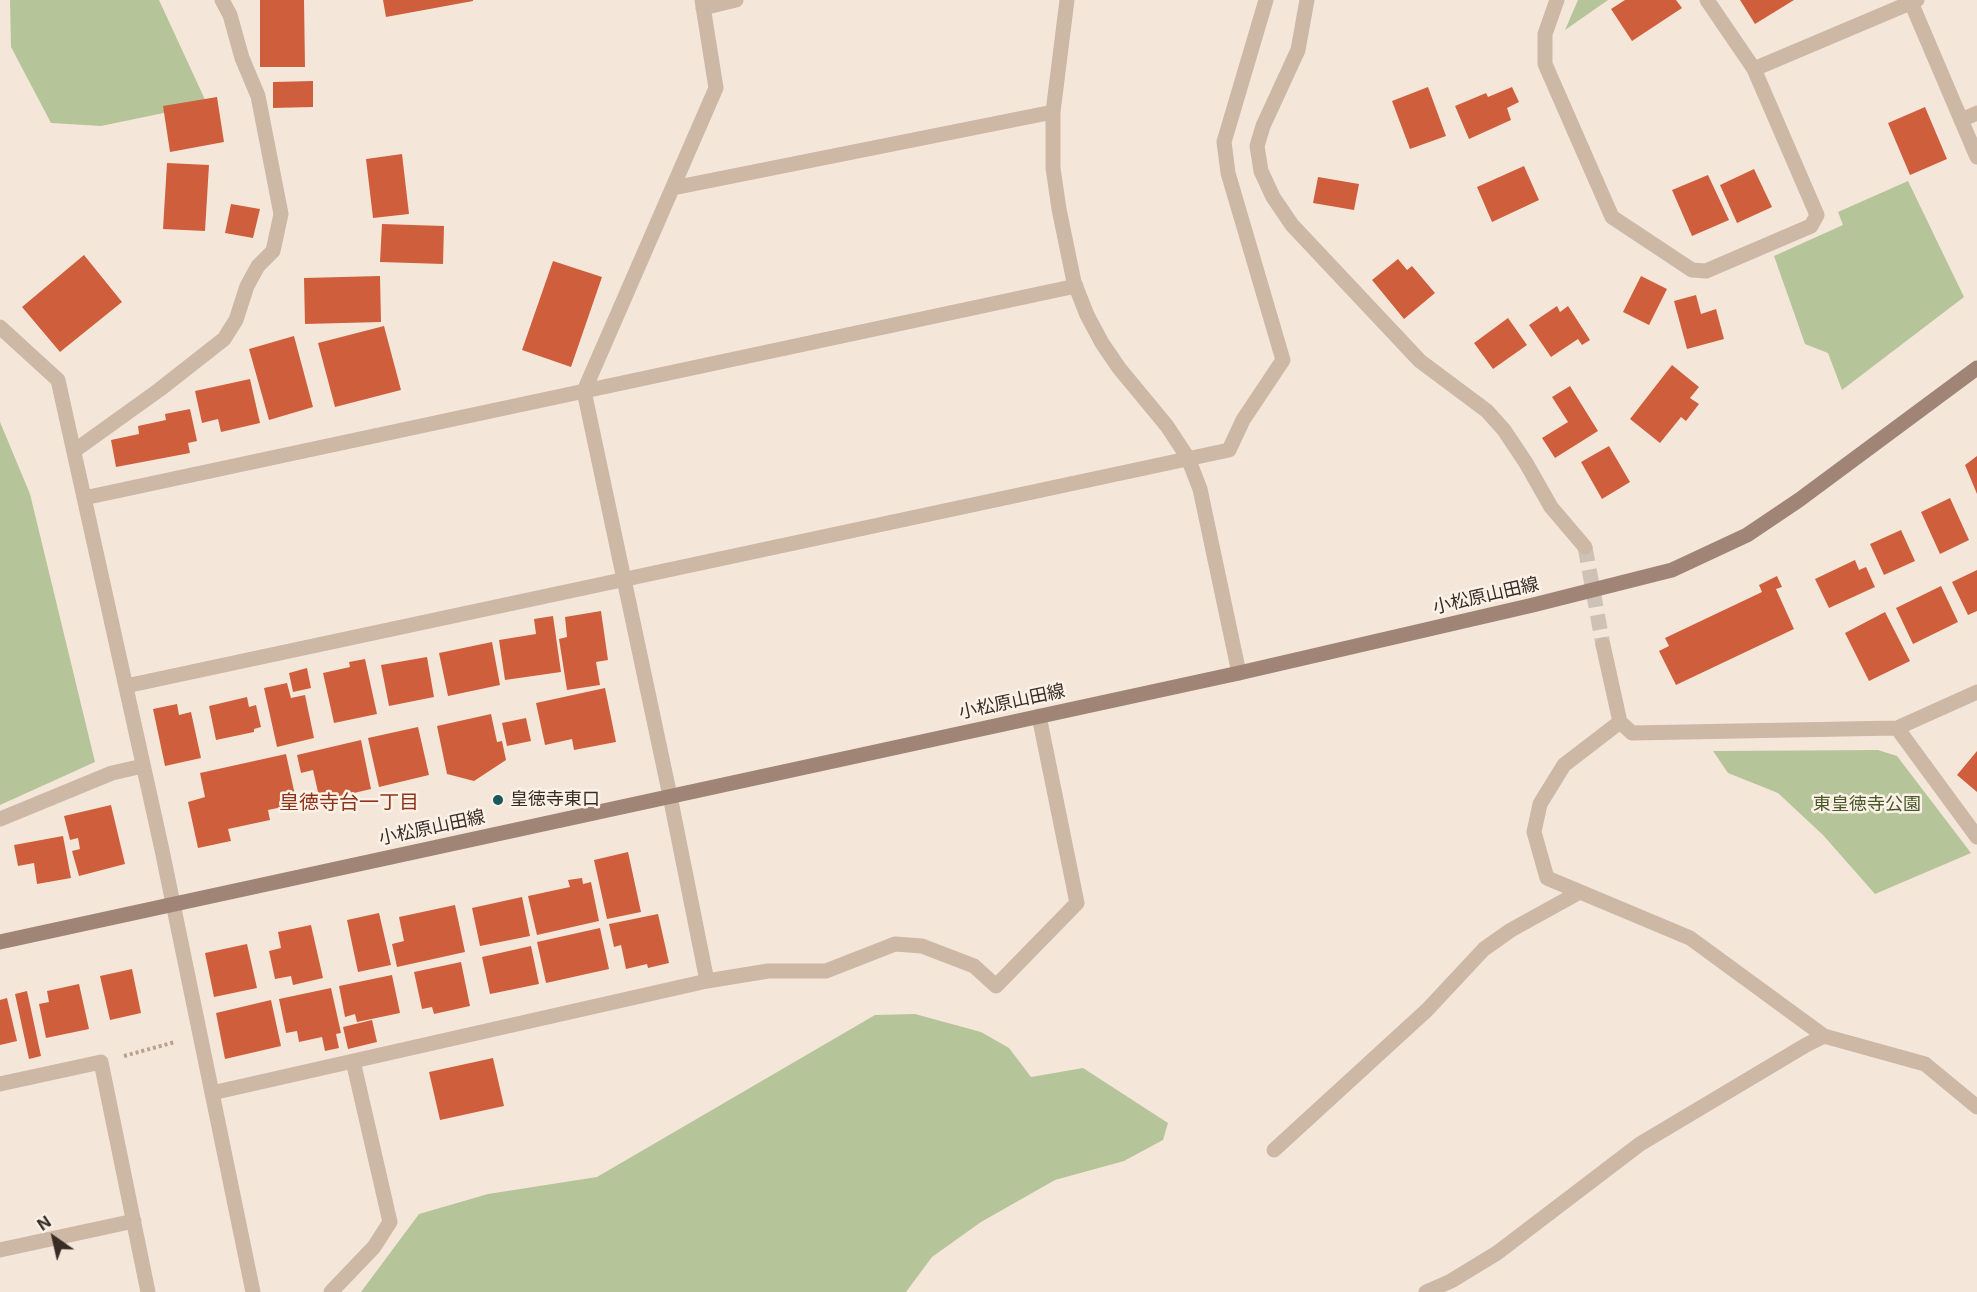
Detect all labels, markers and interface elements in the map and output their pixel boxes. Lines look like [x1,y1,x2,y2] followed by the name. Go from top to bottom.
[1431,573,1541,619] street label: 小松原山田線
[957,680,1067,724] street label: 小松原山田線
[510,789,600,811] place label: 皇徳寺東口
[279,791,419,815] district label: 皇徳寺台一丁目
[491,793,505,807] marker: 皇徳寺東口
[1813,794,1921,816] park label: 東皇徳寺公園
[377,806,487,850] street label: 小松原山田線
[24,1208,84,1268] north arrow
[33,1211,55,1235] text: N

